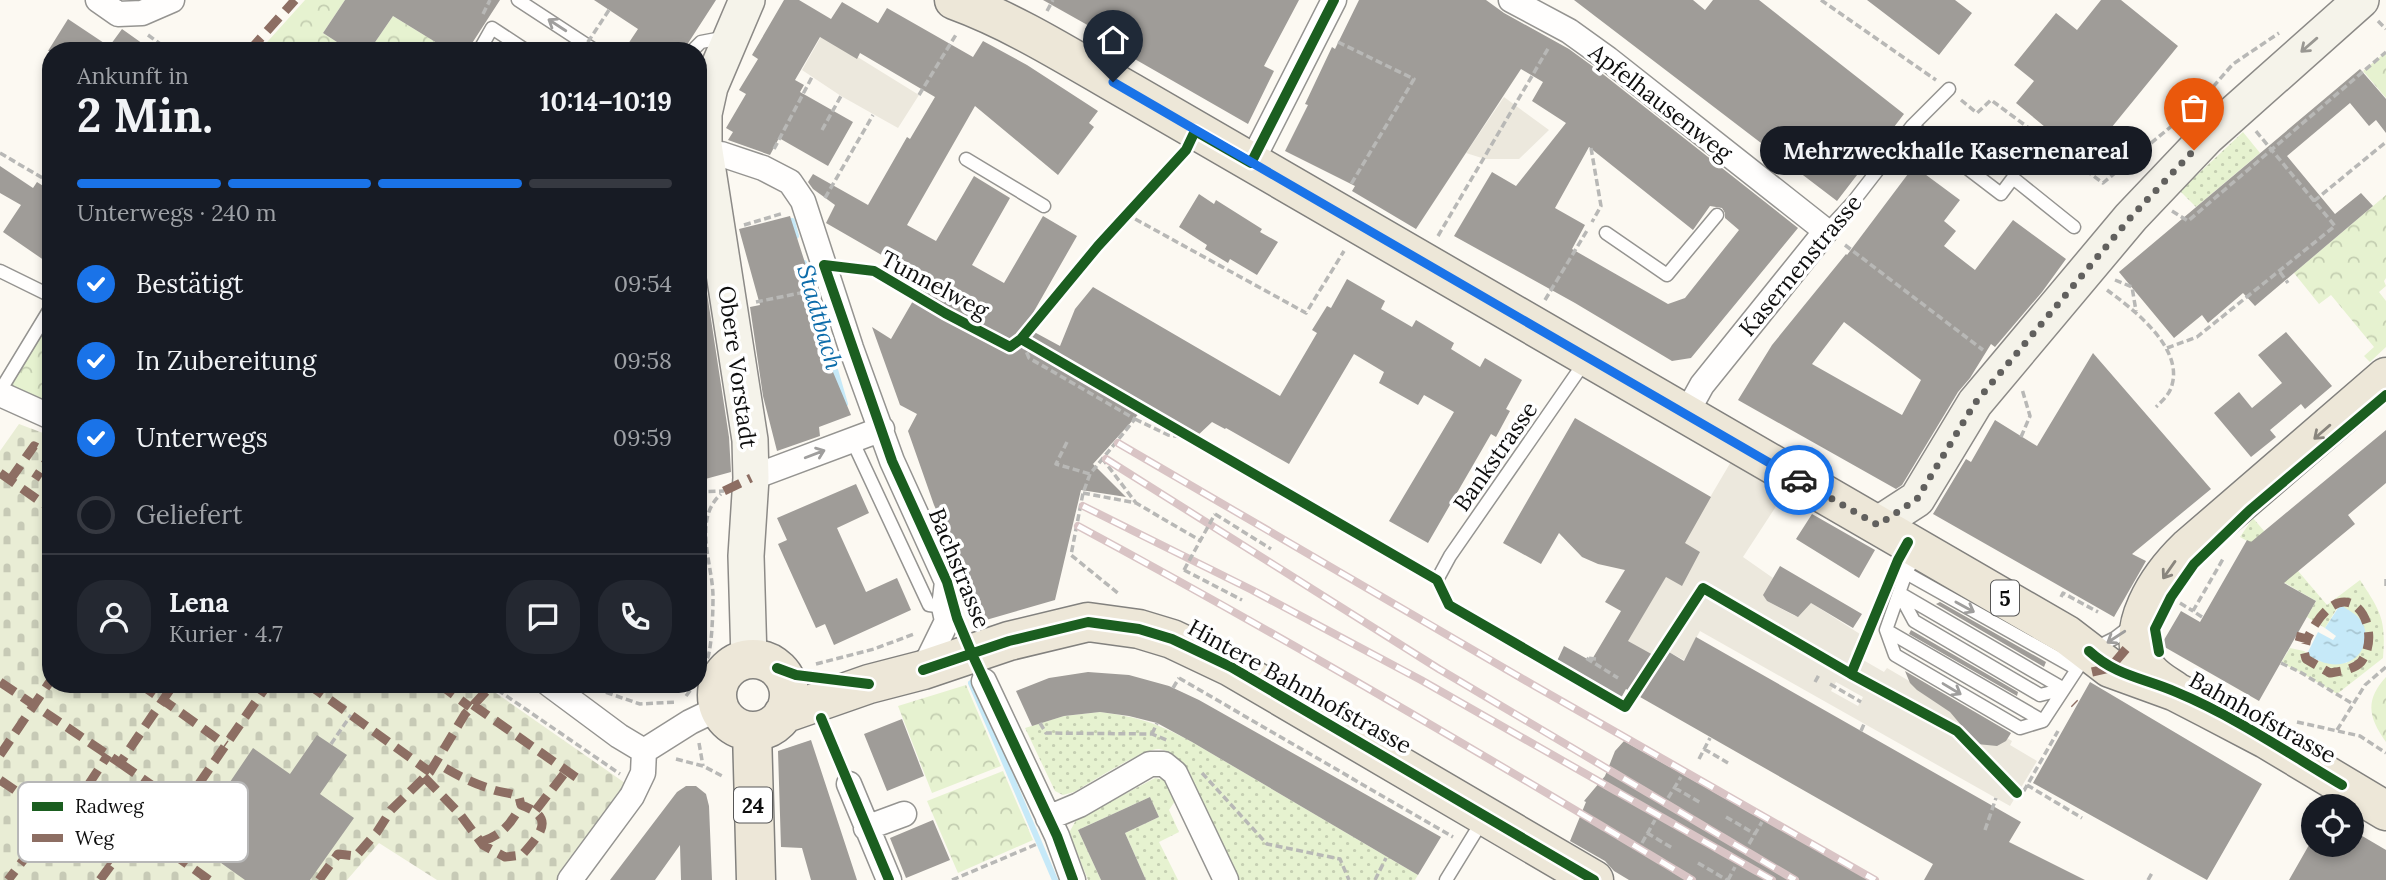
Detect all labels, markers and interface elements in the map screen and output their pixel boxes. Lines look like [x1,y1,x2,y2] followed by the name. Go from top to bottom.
[1083,10,1143,82] pin
[548,18,567,33] one-way arrow
[1094,21,1132,59] icon: home
[1583,37,1739,168] street label: Apfelhausenweg
[2301,37,2319,53] one-way arrow
[77,61,189,90] text: Ankunft in
[2164,78,2224,150] pin
[540,85,672,118] text: 10:14–10:19
[77,86,213,145] text: 2 Min.
[2175,89,2213,127] icon: bag
[1760,125,2152,174] callout: Mehrzweckhalle Kasernenareal
[1783,136,2129,165] text: Mehrzweckhalle Kasernenareal
[1732,188,1868,342] street label: Kasernenstrasse
[77,198,277,227] text: Unterwegs · 240 m
[876,244,995,325] street label: Tunnelweg
[790,261,850,373] water label: Stadtbach
[77,265,115,303] icon: check
[136,267,243,300] text: Bestätigt
[614,269,672,298] text: 09:54
[712,284,764,450] street label: Obere Vorstadt
[77,342,115,380] icon: check
[136,344,316,377] text: In Zubereitung
[613,346,672,375] text: 09:58
[1447,395,1543,517] street label: Bankstrasse
[77,419,115,457] icon: check
[136,421,268,454] text: Unterwegs
[613,423,672,452] text: 09:59
[2313,424,2331,440] one-way arrow
[1764,445,1834,515] courier
[804,447,825,460] one-way arrow
[1780,461,1818,499] icon: car
[136,498,243,531] text: Geliefert
[923,504,997,632] street label: Bachstrasse
[2162,560,2176,579] one-way arrow
[77,580,151,654] button: person
[506,580,580,654] button: chat
[598,580,672,654] button: phone
[1991,580,2019,616] road number: 5
[169,586,229,619] text: Lena
[1954,601,1975,614] one-way arrow
[1183,612,1417,760] street label: Hintere Bahnhofstrasse
[169,619,283,648] text: Kurier · 4.7
[2106,630,2126,644] one-way arrow
[2184,665,2342,769] street label: Bahnhofstrasse
[1942,682,1962,696] one-way arrow
[18,782,248,862] legend
[734,788,772,822] road number: 24
[75,794,144,818] text: Radweg
[2301,794,2364,857] map controls
[2301,794,2364,857] button: locate
[75,826,114,850] text: Weg

